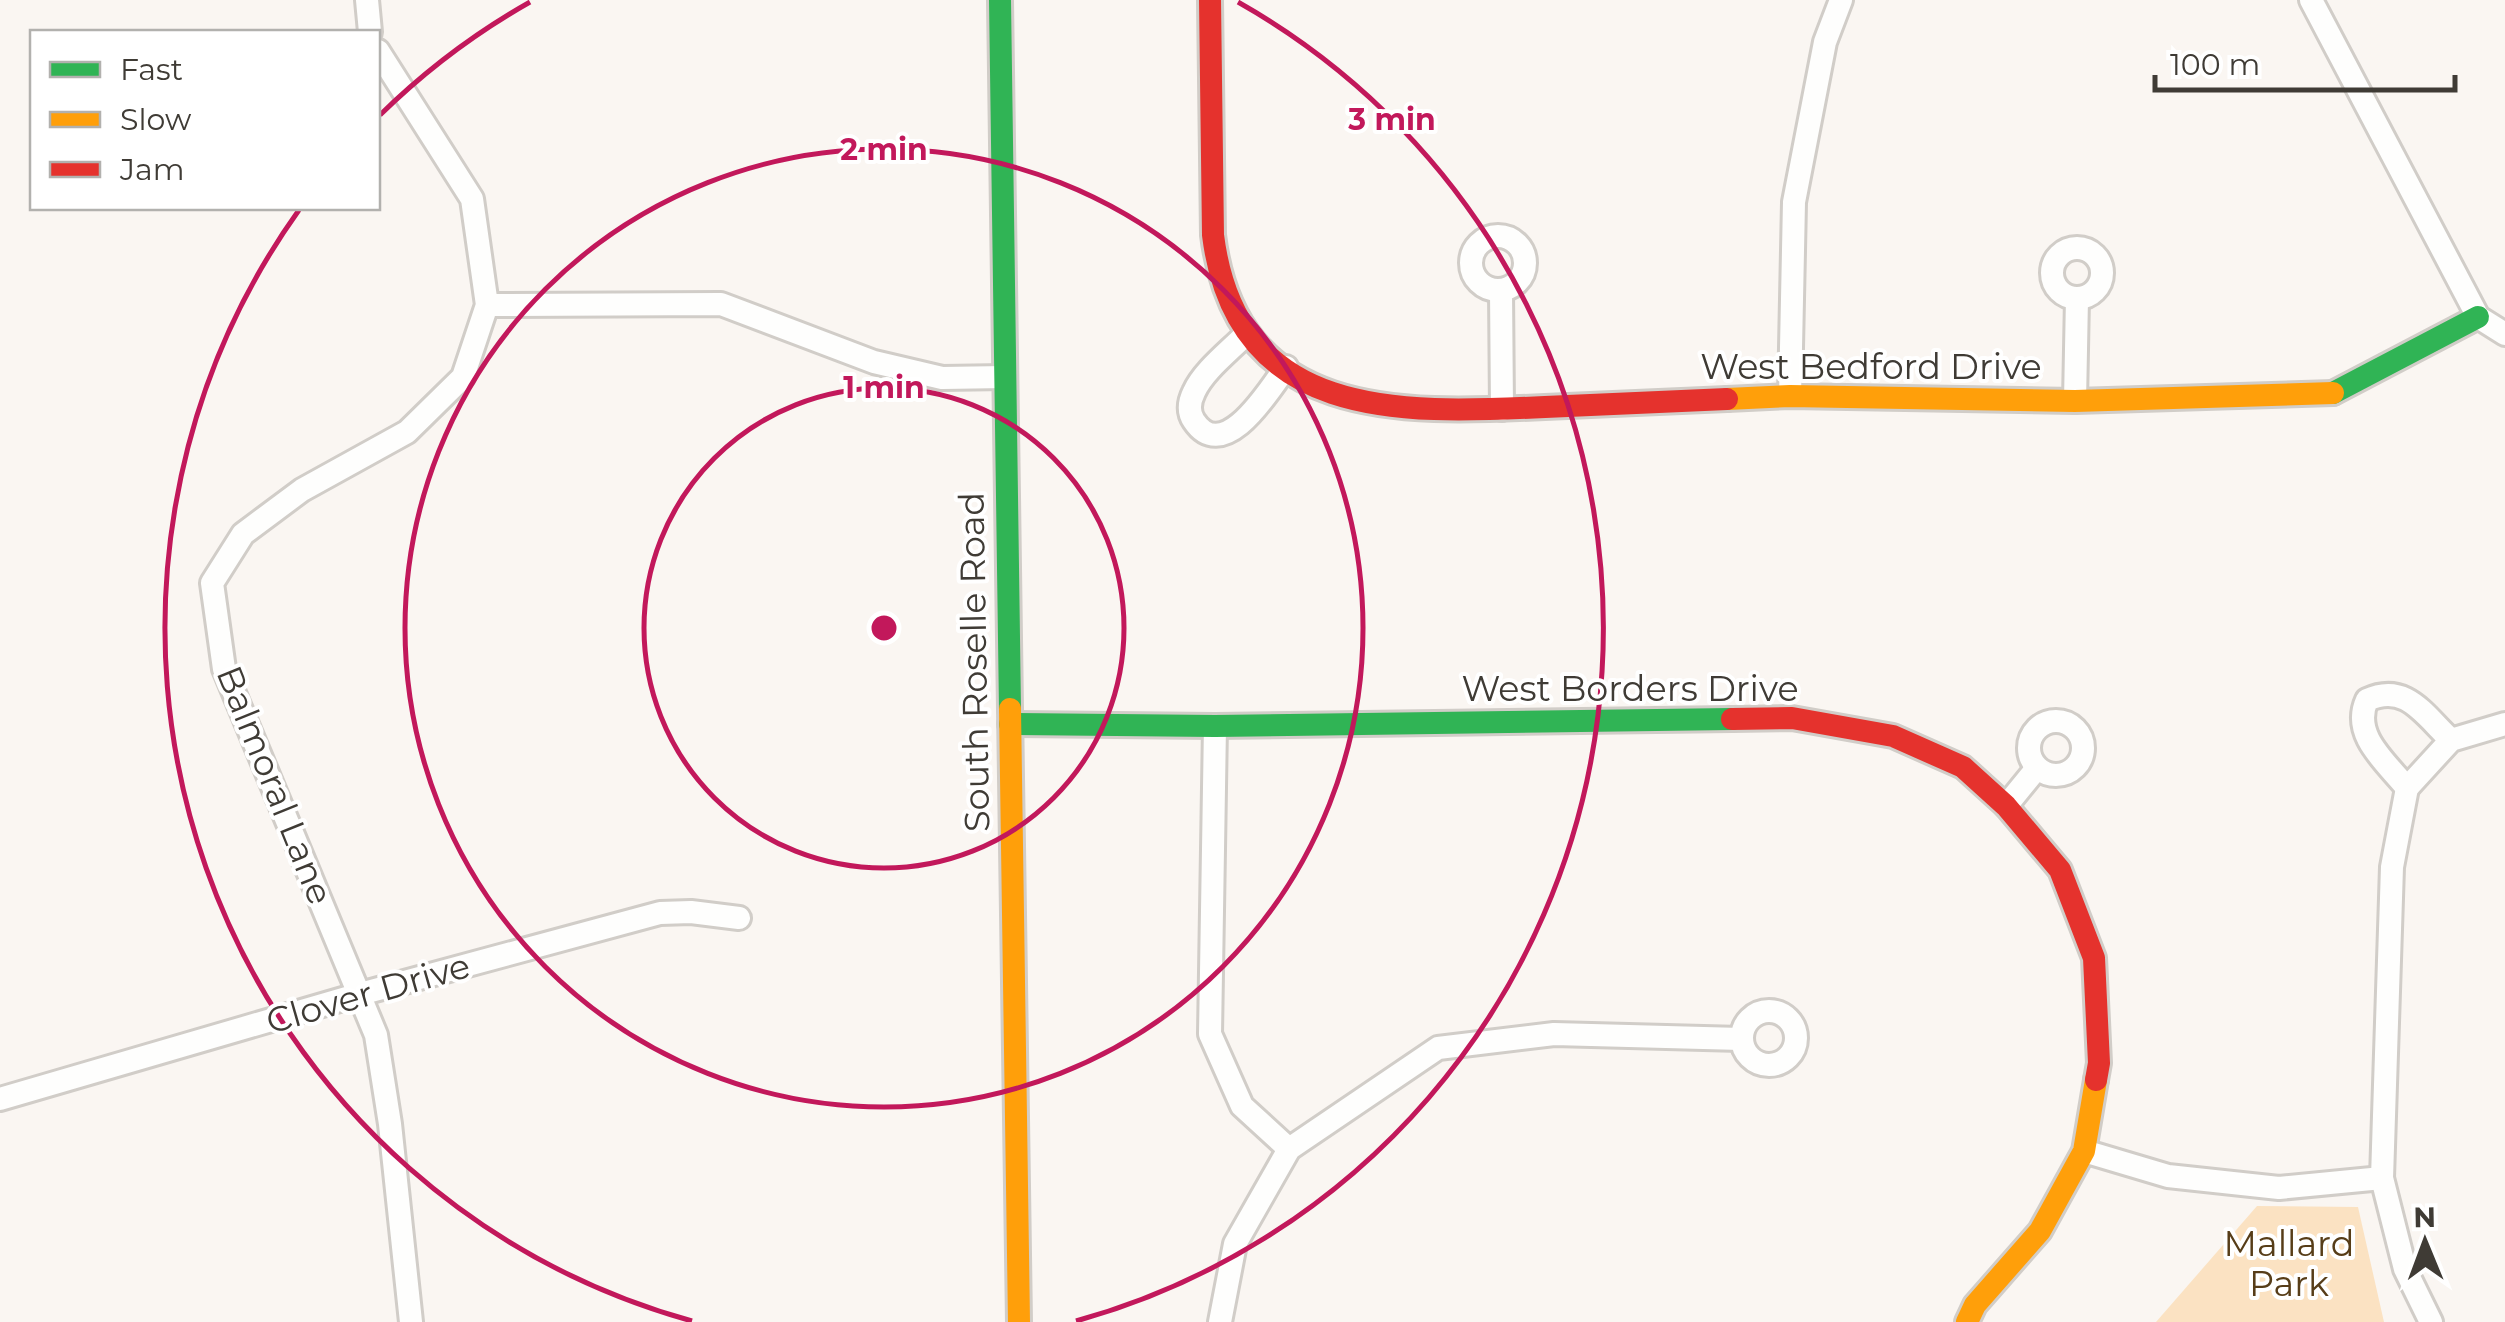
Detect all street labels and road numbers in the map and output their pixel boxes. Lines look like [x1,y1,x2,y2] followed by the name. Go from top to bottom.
[1700,345,2042,388] street label: West Bedford Drive
[950,492,998,832] street label: South Roselle Road
[208,659,342,911] street label: Balmoral Lane
[1461,667,1799,710] street label: West Borders Drive
[261,943,475,1043] street label: Clover Drive

